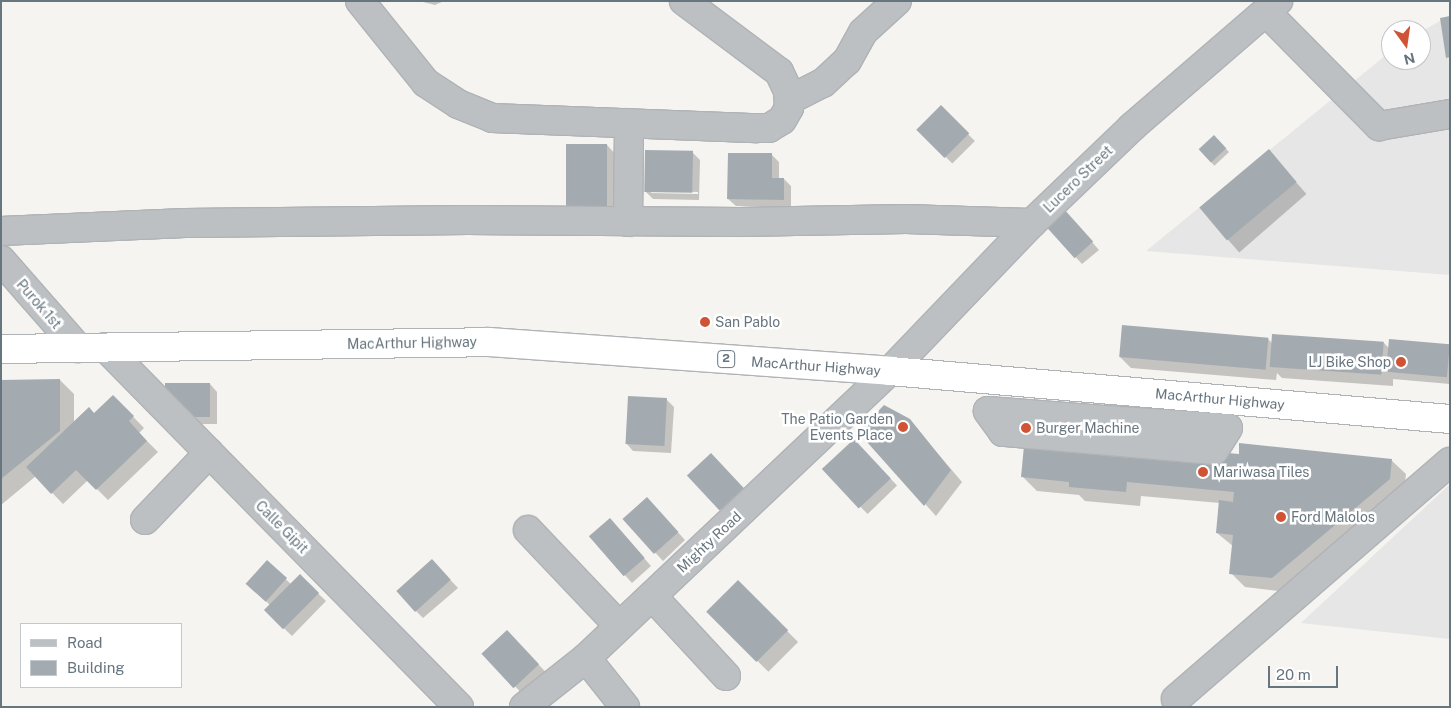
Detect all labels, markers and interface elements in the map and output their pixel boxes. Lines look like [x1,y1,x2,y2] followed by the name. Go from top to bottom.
[1381,20,1431,70] north arrow
[1402,49,1417,68] text: N
[1040,142,1116,216] street label: Lucero Street
[13,276,65,332] street label: Purok 1st
[715,314,780,330] place label: San Pablo
[699,316,711,328] marker: San Pablo
[347,333,477,353] street label: MacArthur Highway
[716,349,736,368] road number: 2
[751,353,881,379] street label: MacArthur Highway
[1308,354,1391,370] place label: LJ Bike Shop
[1395,356,1407,368] marker: LJ Bike Shop
[1155,385,1285,413] street label: MacArthur Highway
[781,411,893,444] place label: The Patio Garden Events Place
[1036,420,1139,436] place label: Burger Machine
[897,421,909,433] marker: The Patio Garden Events Place
[1020,422,1032,434] marker: Burger Machine
[1213,464,1309,480] place label: Mariwasa Tiles
[1197,466,1209,478] marker: Mariwasa Tiles
[252,497,312,557] street label: Calle Gipit
[673,508,745,576] street label: Mighty Road
[1291,509,1375,525] place label: Ford Malolos
[1275,511,1287,523] marker: Ford Malolos
[20,623,182,688] legend
[67,634,103,651] text: Road
[1271,656,1341,688] scale bar
[67,659,125,676] text: Building
[1276,666,1311,683] text: 20 m

